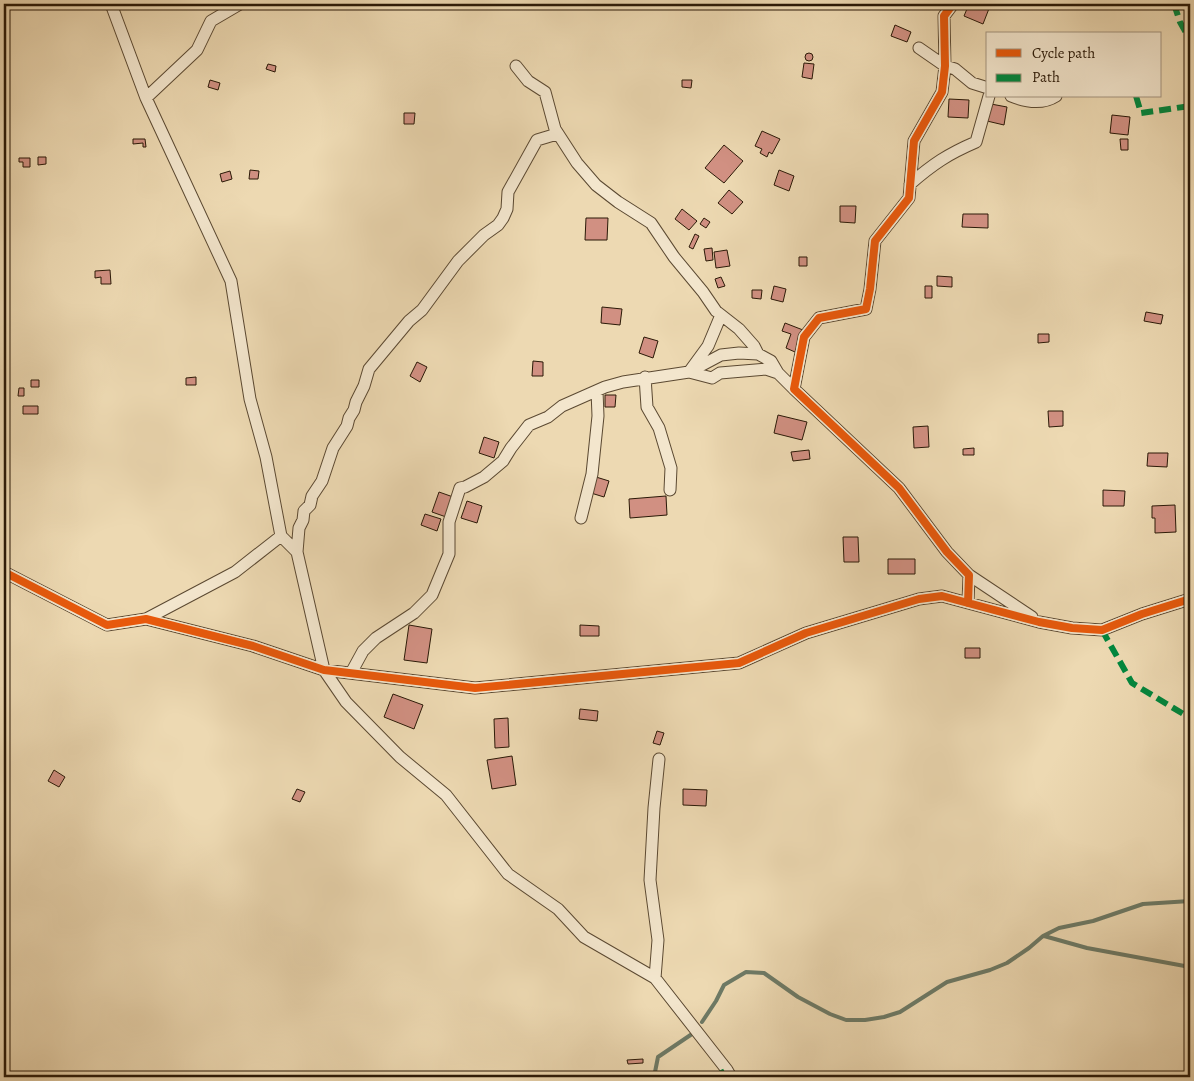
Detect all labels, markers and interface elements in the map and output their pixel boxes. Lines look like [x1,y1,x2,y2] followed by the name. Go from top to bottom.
[986,32,1162,98] legend
[1032,43,1095,63] text: Cycle path
[1032,67,1060,87] text: Path

